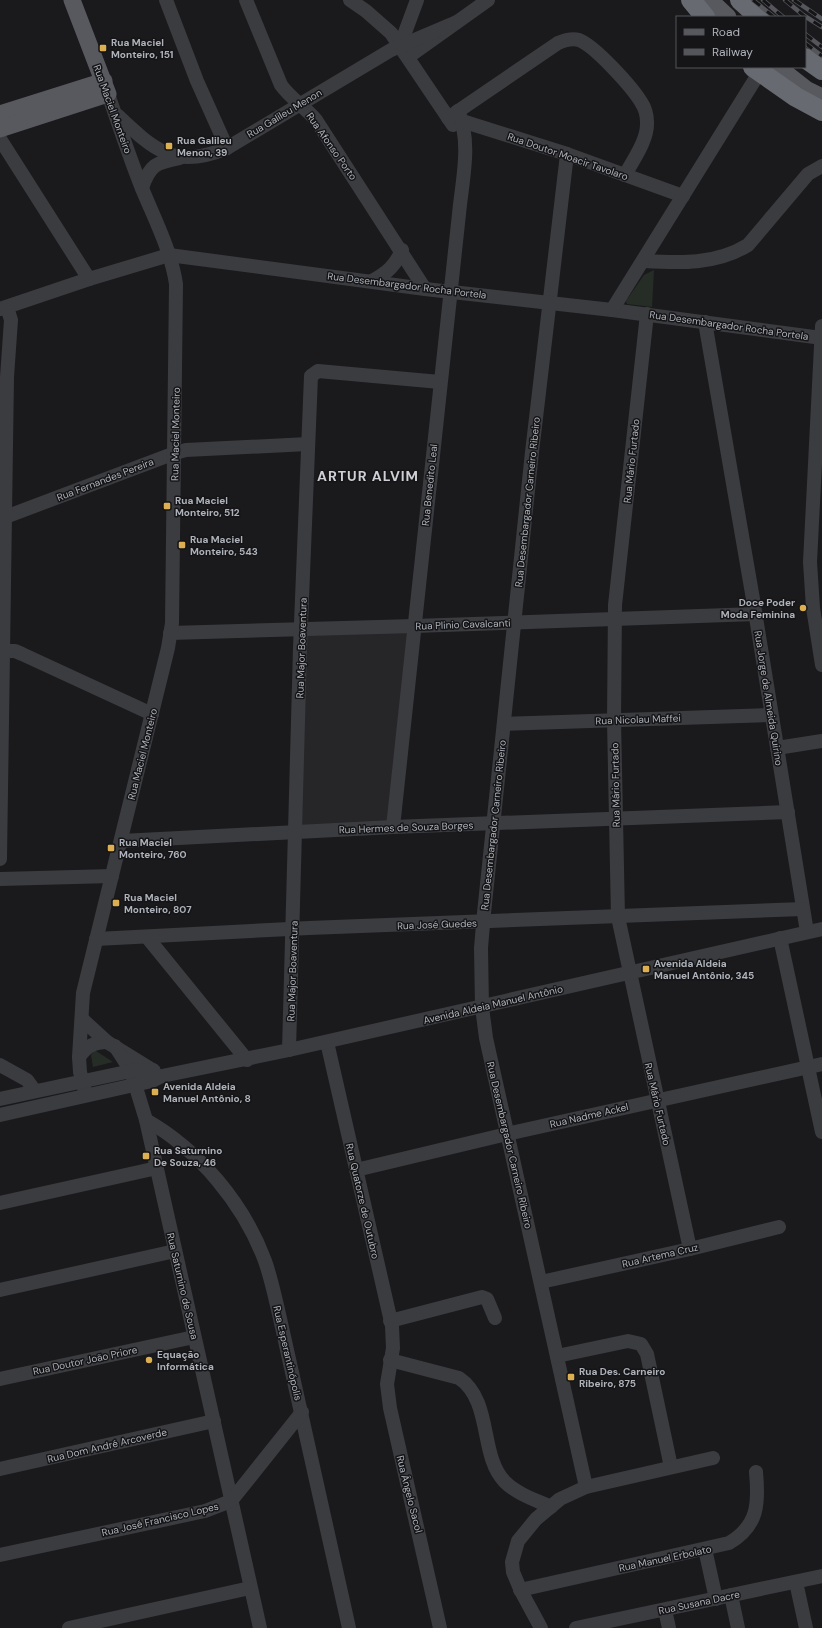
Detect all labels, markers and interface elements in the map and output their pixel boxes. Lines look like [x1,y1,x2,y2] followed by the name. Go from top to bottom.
[676,16,806,68] legend
[712,24,740,40] text: Road
[111,36,174,61] place label: Rua Maciel Monteiro, 151
[98,43,108,53] marker: Rua Maciel Monteiro, 151
[712,44,753,60] text: Railway
[90,63,135,155] street label: Rua Maciel Monteiro
[244,86,324,141] street label: Rua Galileu Menon
[303,110,360,183] street label: Rua Afonso Porto
[506,130,630,183] street label: Rua Doutor Moacir Tavolaro
[177,134,232,159] place label: Rua Galileu Menon, 39
[164,141,174,151] marker: Rua Galileu Menon, 39
[327,269,487,302] street label: Rua Desembargador Rocha Portela
[649,308,809,343] street label: Rua Desembargador Rocha Portela
[168,387,183,481] street label: Rua Maciel Monteiro
[512,416,543,588] street label: Rua Desembargador Carneiro Ribeiro
[621,418,642,504] street label: Rua Mário Furtado
[419,443,440,527] street label: Rua Benedito Leal
[55,455,155,504] street label: Rua Fernandes Pereira
[317,467,419,485] district label: ARTUR ALVIM
[175,494,240,519] place label: Rua Maciel Monteiro, 512
[162,501,172,511] marker: Rua Maciel Monteiro, 512
[190,533,258,558] place label: Rua Maciel Monteiro, 543
[177,540,187,550] marker: Rua Maciel Monteiro, 543
[721,596,795,621] place label: Doce Poder Moda Feminina
[293,597,310,699] street label: Rua Major Boaventura
[798,603,808,613] marker: Doce Poder Moda Feminina
[415,616,511,633] street label: Rua Plinio Cavalcanti
[751,630,786,767] street label: Rua Jorge de Almeida Quirino
[125,707,160,801] street label: Rua Maciel Monteiro
[595,712,681,727] street label: Rua Nicolau Maffei
[478,739,509,911] street label: Rua Desembargador Carneiro Ribeiro
[608,742,623,827] street label: Rua Mário Furtado
[339,819,474,836] street label: Rua Hermes de Souza Borges
[119,836,187,861] place label: Rua Maciel Monteiro, 760
[106,843,116,853] marker: Rua Maciel Monteiro, 760
[124,891,192,916] place label: Rua Maciel Monteiro, 807
[111,898,121,908] marker: Rua Maciel Monteiro, 807
[397,917,477,932] street label: Rua José Guedes
[284,920,301,1022] street label: Rua Major Boaventura
[654,957,754,982] place label: Avenida Aldeia Manuel Antônio, 345
[641,964,651,974] marker: Avenida Aldeia Manuel Antônio, 345
[422,982,564,1027] street label: Avenida Aldeia Manuel Antônio
[484,1060,535,1230] street label: Rua Desembargador Carneiro Ribeiro
[642,1061,673,1147] street label: Rua Mário Furtado
[163,1080,251,1105] place label: Avenida Aldeia Manuel Antônio, 8
[150,1087,160,1097] marker: Avenida Aldeia Manuel Antônio, 8
[549,1100,630,1131] street label: Rua Nadme Ackel
[343,1142,382,1260] street label: Rua Quatorze de Outubro
[154,1144,222,1169] place label: Rua Saturnino De Souza, 46
[141,1151,151,1161] marker: Rua Saturnino De Souza, 46
[164,1231,201,1341] street label: Rua Saturnino de Sousa
[621,1240,700,1271] street label: Rua Artema Cruz
[270,1304,305,1402] street label: Rua Esperantinópolis
[32,1343,139,1378] street label: Rua Doutor João Priore
[157,1348,214,1373] place label: Equação Informática
[144,1355,154,1365] marker: Equação Informática
[579,1365,665,1390] place label: Rua Des. Carneiro Ribeiro, 875
[566,1372,576,1382] marker: Rua Des. Carneiro Ribeiro, 875
[46,1425,168,1466] street label: Rua Dom André Arcoverde
[394,1454,425,1534] street label: Rua Ângelo Sacol
[100,1500,220,1539] street label: Rua José Francisco Lopes
[618,1542,713,1575] street label: Rua Manuel Erbolato
[657,1587,741,1617] street label: Rua Susana Dacre

